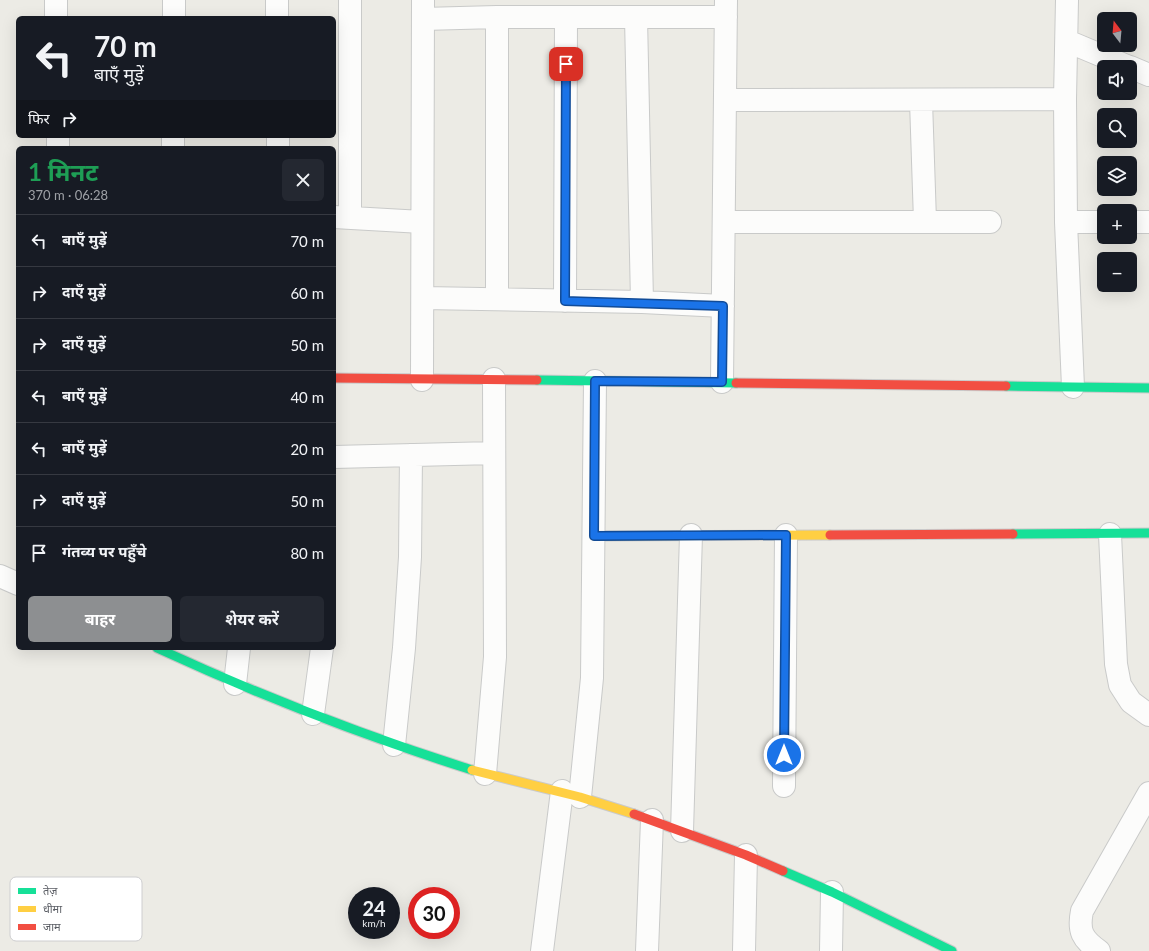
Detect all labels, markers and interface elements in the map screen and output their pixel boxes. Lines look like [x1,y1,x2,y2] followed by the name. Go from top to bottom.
[1097,12,1137,52] north arrow
[1097,12,1137,292] map controls
[94,29,157,63] text: 70 m
[28,32,80,84] icon: left
[549,47,583,81] pin
[555,53,577,75] icon: arrive
[1097,60,1137,100] button: sound
[94,63,144,85] text: बाएँ मुड़ें
[58,108,80,130] icon: right
[1097,108,1137,148] button: search
[28,109,50,127] text: फिर
[1097,156,1137,196] button: layers
[28,157,98,186] text: 1 मिनट
[282,159,324,201] button: close
[28,187,108,203] text: 370 m · 06:28
[1097,204,1137,244] button: +
[28,230,50,252] icon: left
[62,230,107,248] text: बाएँ मुड़ें
[290,232,324,250] text: 70 m
[1097,252,1137,292] button: −
[28,282,50,304] icon: right
[62,282,106,300] text: दाएँ मुड़ें
[290,284,324,302] text: 60 m
[28,334,50,356] icon: right
[62,334,106,352] text: दाएँ मुड़ें
[290,336,324,354] text: 50 m
[28,386,50,408] icon: left
[62,386,107,404] text: बाएँ मुड़ें
[290,388,324,406] text: 40 m
[28,438,50,460] icon: left
[62,438,107,456] text: बाएँ मुड़ें
[290,440,324,458] text: 20 m
[28,490,50,512] icon: right
[62,490,106,508] text: दाएँ मुड़ें
[290,492,324,510] text: 50 m
[28,542,50,564] icon: arrive
[62,542,146,560] text: गंतव्य पर पहुँचे
[290,544,324,562] text: 80 m
[28,596,172,642] button: बाहर
[180,596,324,642] button: शेयर करें
[763,734,805,776] position arrow
[10,877,142,941] legend
[43,884,58,897] text: तेज़
[408,887,460,939] speed limit sign: 30
[362,896,386,920] text: 24
[43,902,62,915] text: धीमा
[362,917,386,929] text: km/h
[43,920,61,933] text: जाम

